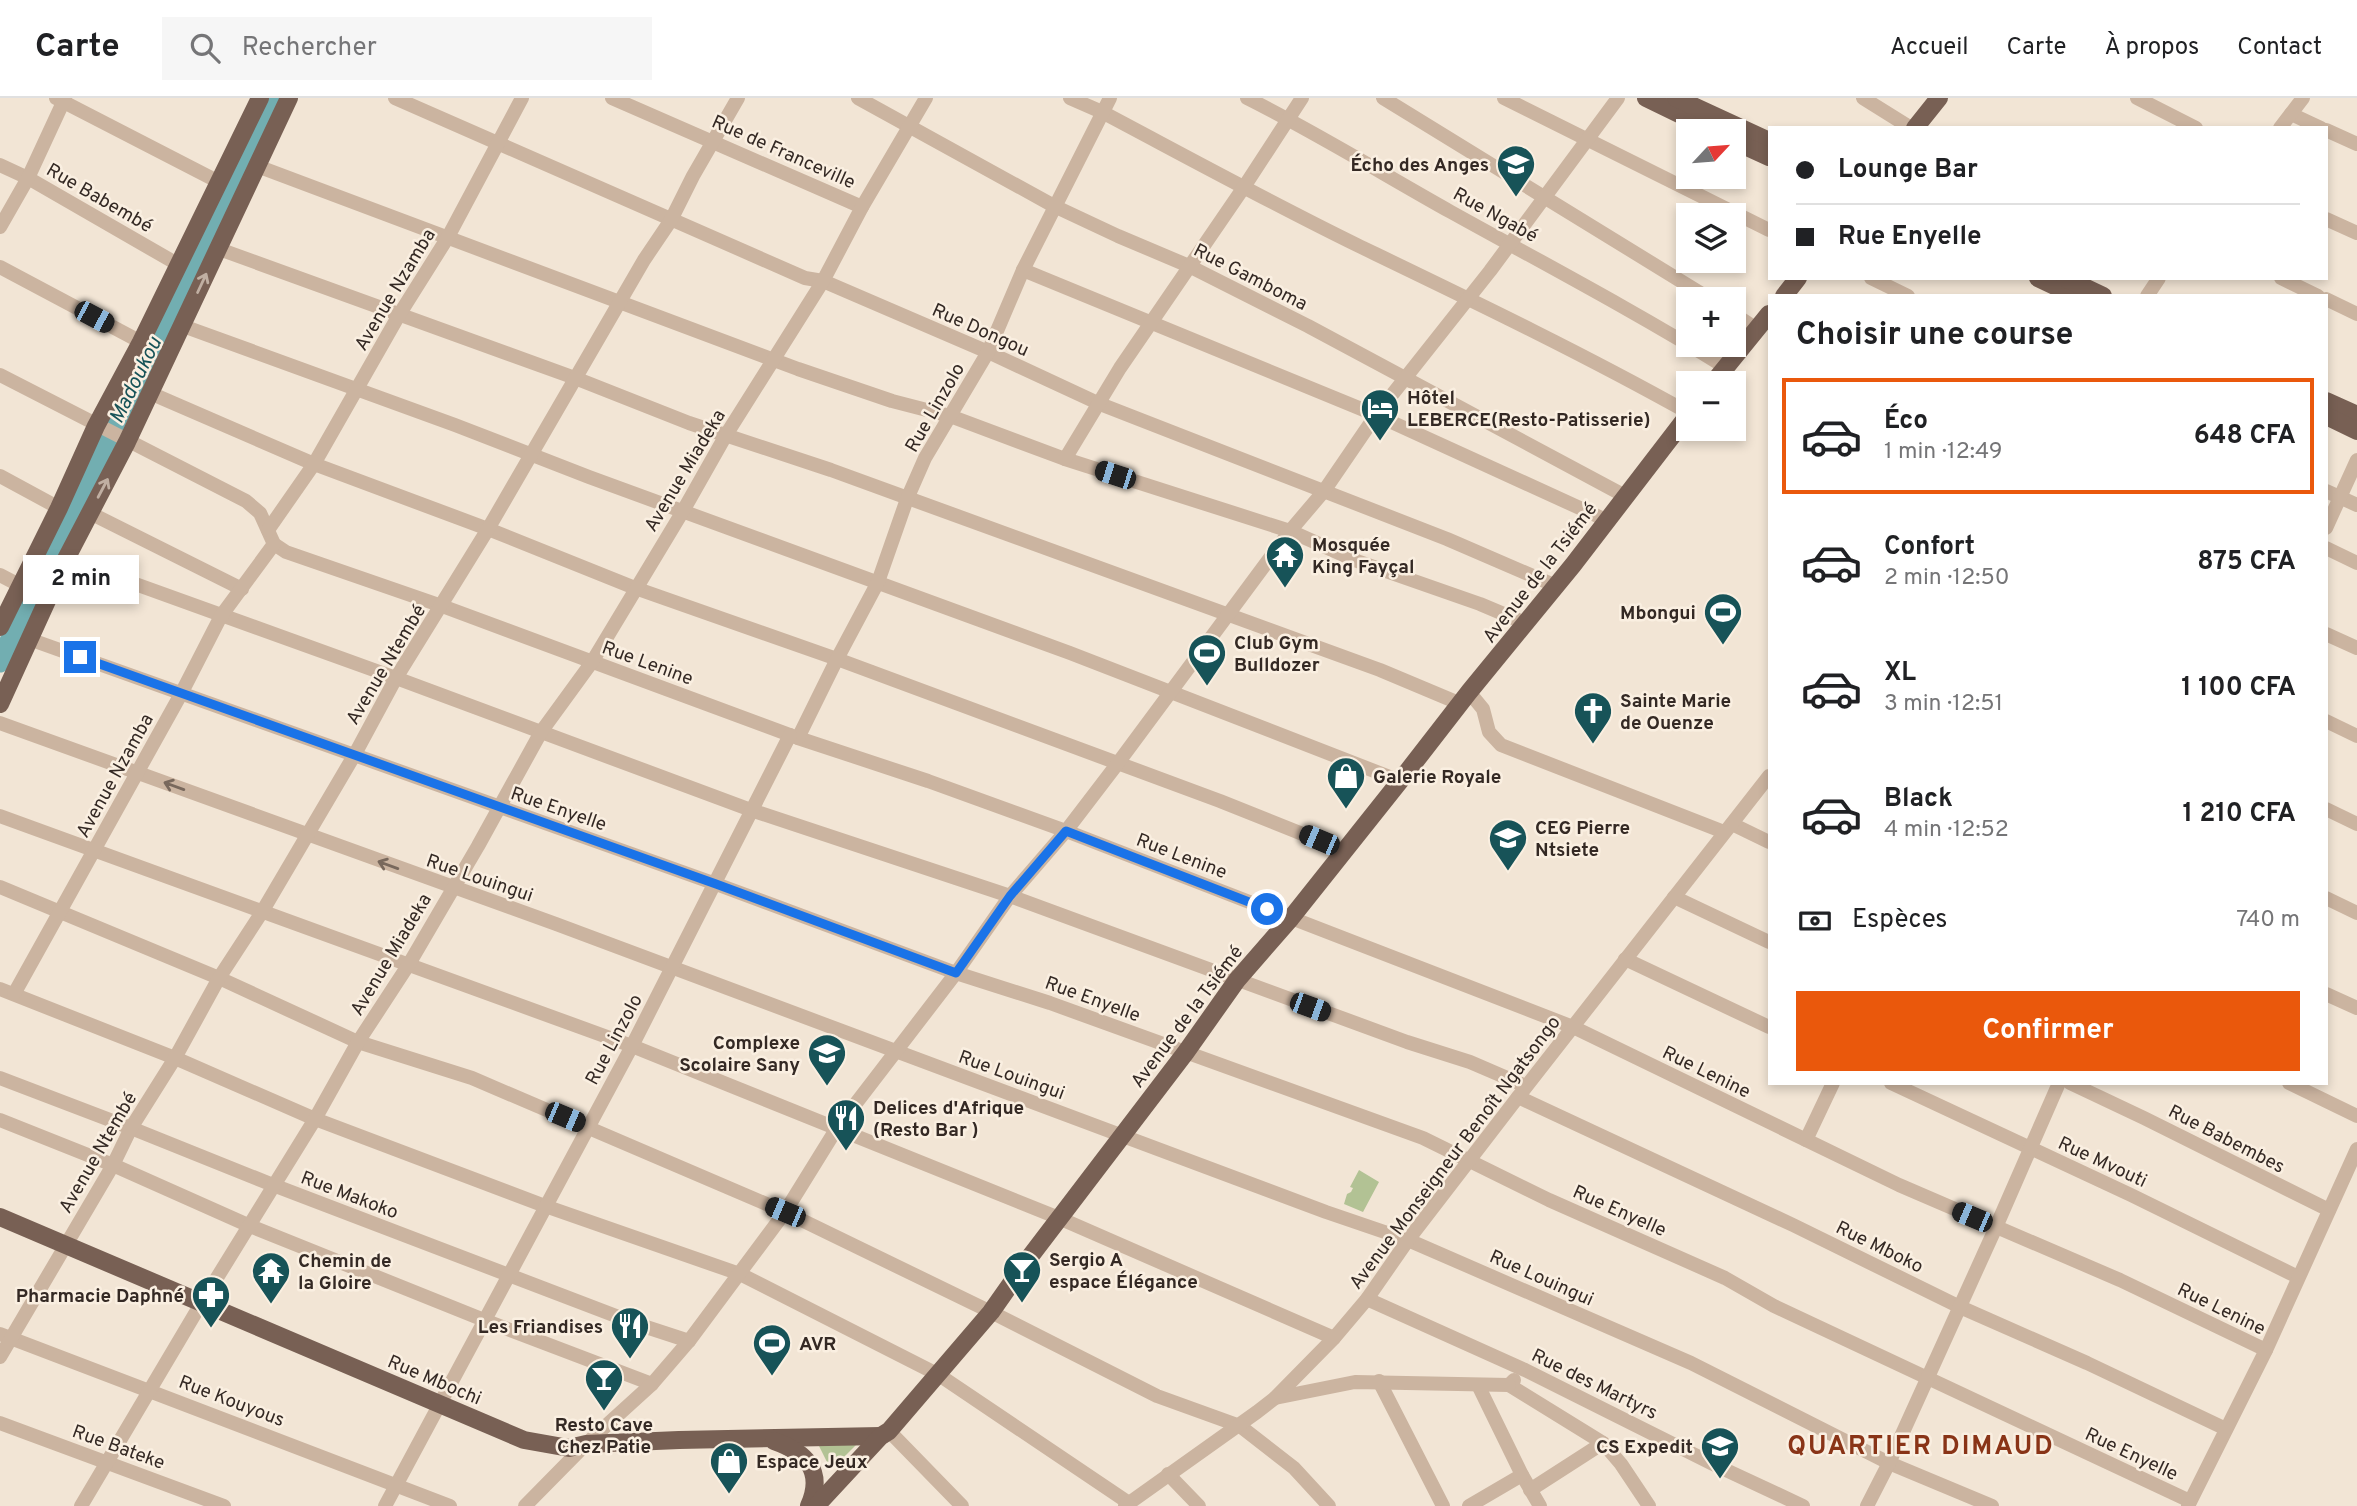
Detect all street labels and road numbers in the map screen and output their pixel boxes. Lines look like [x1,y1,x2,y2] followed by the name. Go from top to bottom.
[708,110,859,195] street label: Rue de Franceville
[41,159,157,239] street label: Rue Babembé
[1448,183,1542,249] street label: Rue Ngabé
[350,225,442,355] street label: Avenue Nzamba
[1189,239,1311,317] street label: Rue Gamboma
[928,299,1032,363] street label: Rue Dongou
[900,359,971,457] street label: Rue Linzolo
[640,405,732,537] street label: Avenue Miadeka
[1478,498,1603,649] street label: Avenue de la Tsiémé
[341,601,432,730] street label: Avenue Ntembé
[598,636,696,691] street label: Rue Lenine
[72,710,160,842] street label: Avenue Nzamba
[507,782,610,838] street label: Rue Enyelle
[1132,829,1230,885] street label: Rue Lenine
[423,849,536,908] street label: Rue Louingui
[346,889,438,1021] street label: Avenue Miadeka
[1126,941,1249,1093] street label: Avenue de la Tsiémé
[1041,972,1143,1028] street label: Rue Enyelle
[581,990,649,1089] street label: Rue Linzolo
[1345,1012,1566,1295] street label: Avenue Monseigneur Benoît Ngatsongo
[1658,1041,1754,1104] street label: Rue Lenine
[955,1046,1068,1106] street label: Rue Louingui
[54,1088,143,1218] street label: Avenue Ntembé
[2164,1100,2288,1179] street label: Rue Babembes
[2054,1132,2150,1194] street label: Rue Mvouti
[297,1166,401,1225] street label: Rue Makoko
[1569,1181,1670,1243] street label: Rue Enyelle
[1831,1216,1927,1279] street label: Rue Mboko
[1485,1245,1597,1312] street label: Rue Louingui
[2173,1278,2269,1341] street label: Rue Lenine
[1527,1344,1661,1426] street label: Rue des Martyrs
[384,1350,485,1411] street label: Rue Mbochi
[175,1371,288,1433] street label: Rue Kouyous
[69,1420,168,1476] street label: Rue Bateke
[2081,1423,2182,1487] street label: Rue Enyelle

